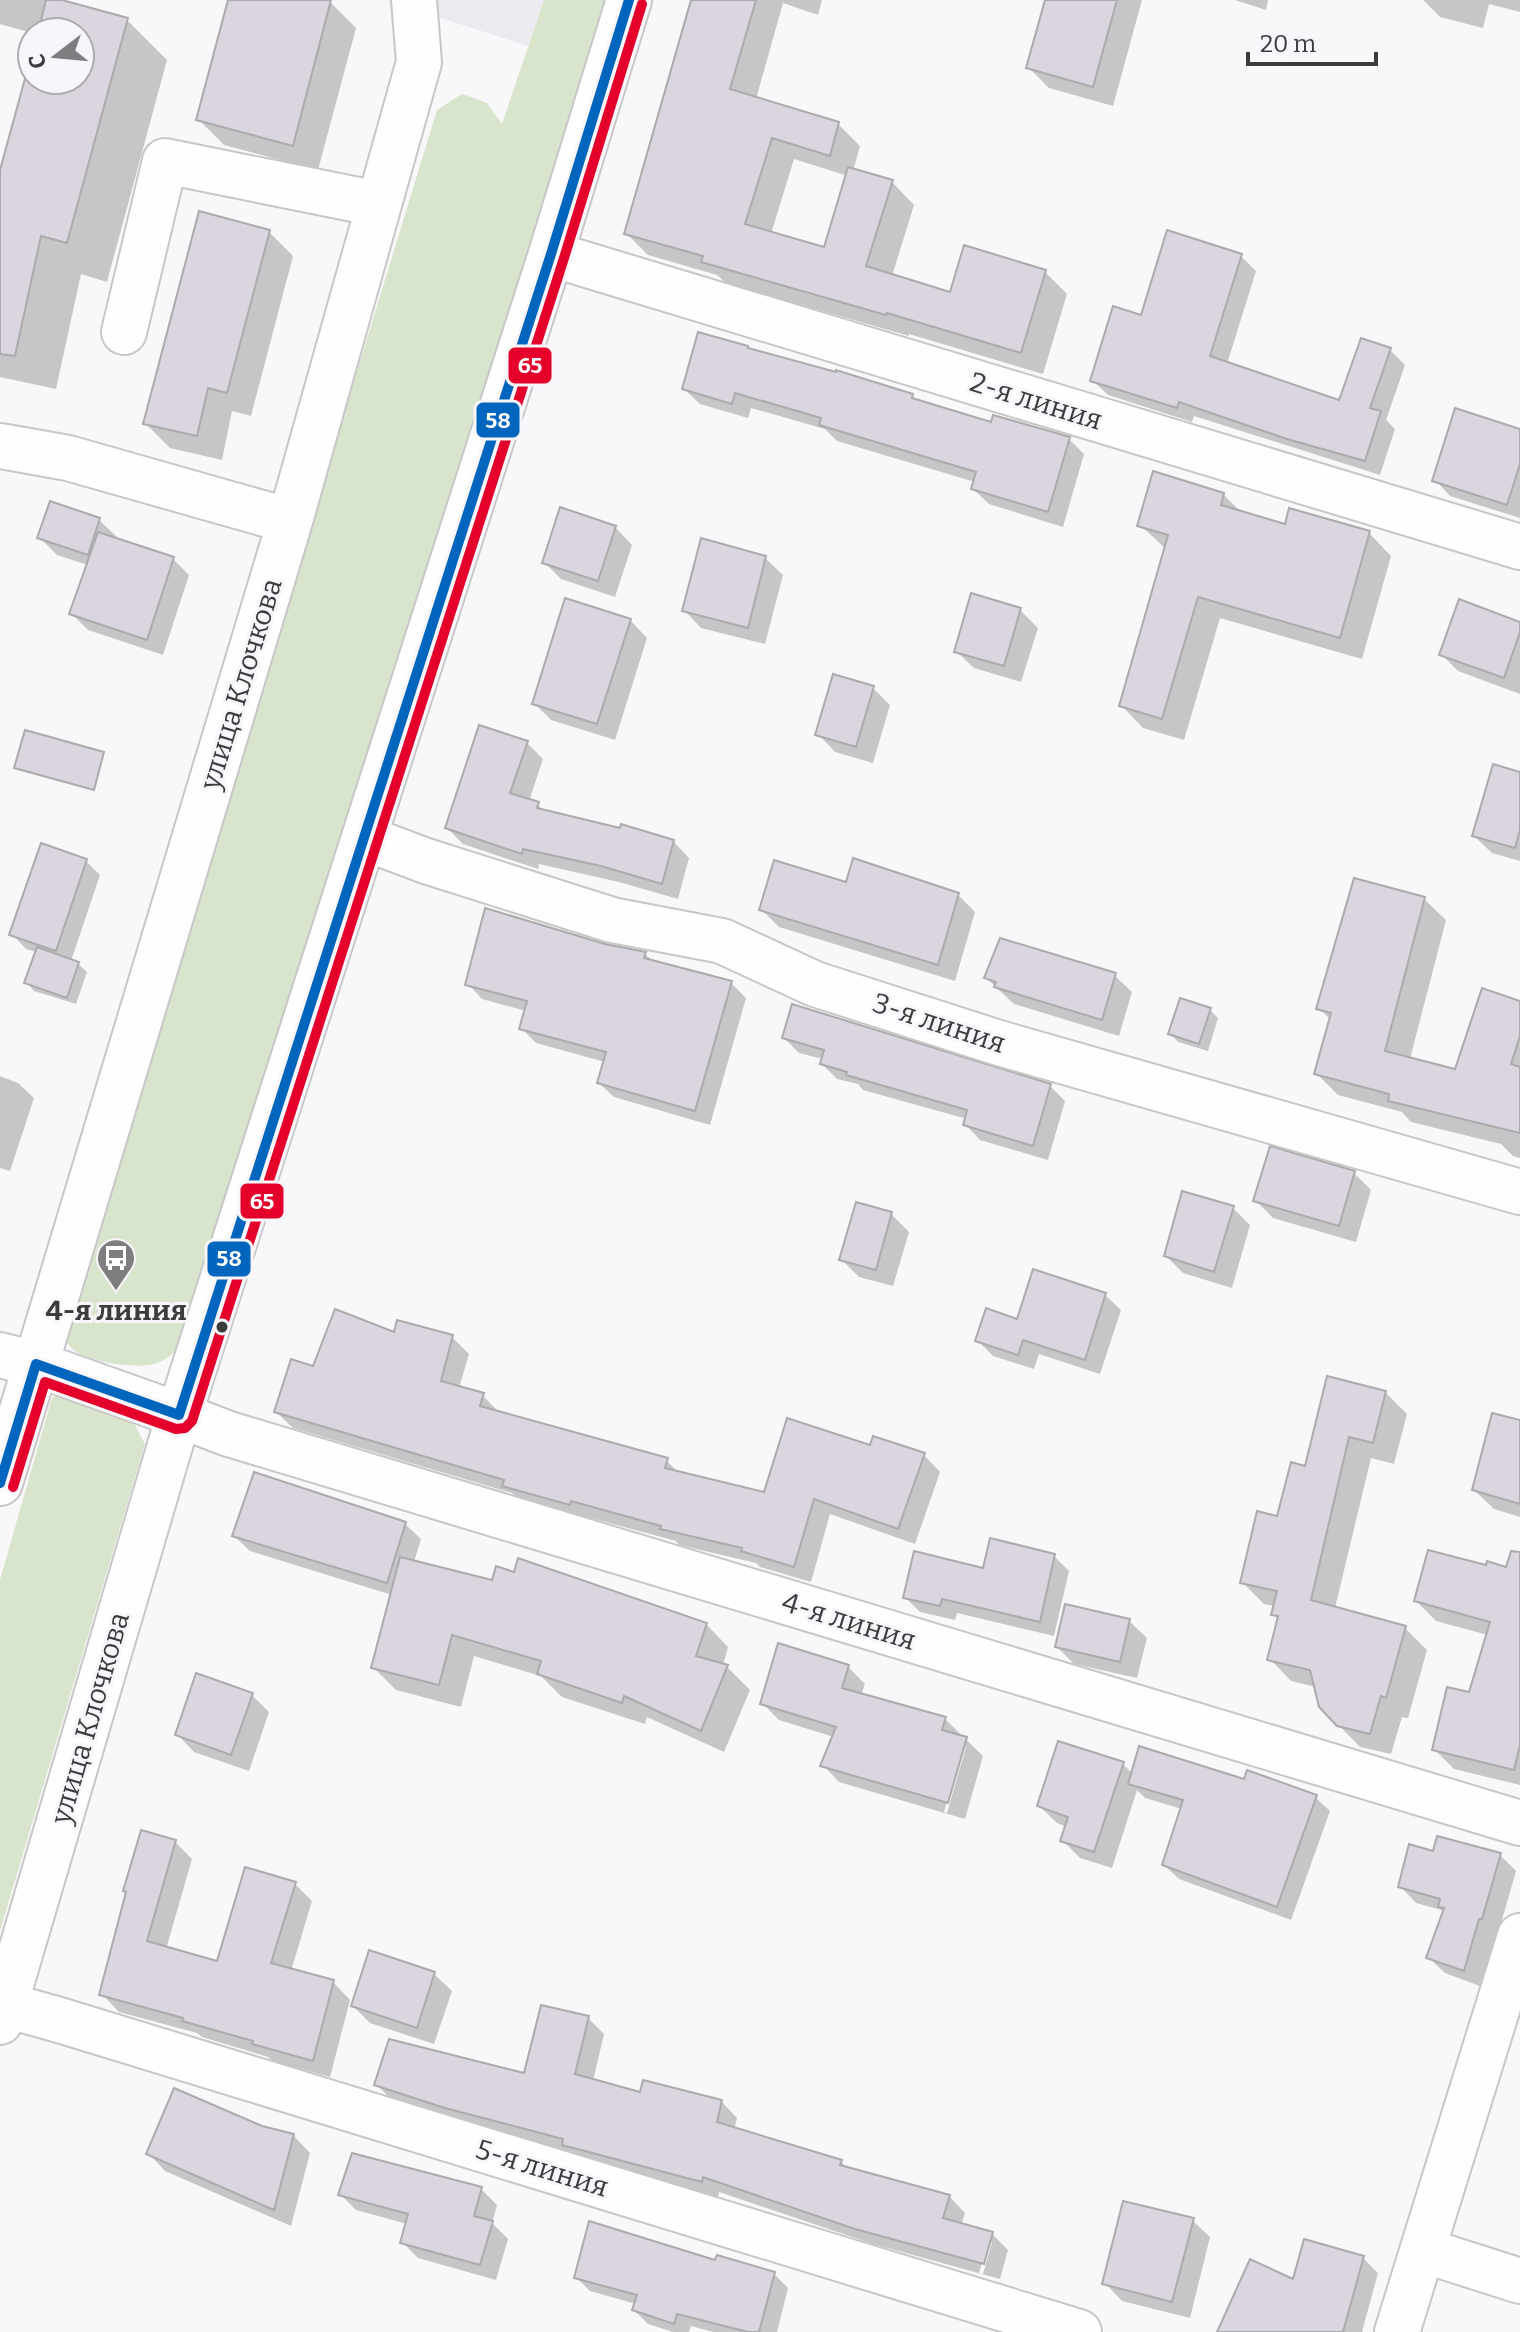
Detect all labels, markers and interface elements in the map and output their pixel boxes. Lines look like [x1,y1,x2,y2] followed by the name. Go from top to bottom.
[16,16,96,96] north arrow
[1248,16,1376,66] scale bar
[1260,30,1316,58] text: 20 m
[22,51,52,72] text: С
[507,346,553,385] line badge: 65
[518,352,542,379] text: 65
[966,365,1106,437] street label: 2-я линия
[475,401,521,439] line badge: 58
[485,407,511,434] text: 58
[193,574,289,794] street label: улица Клочкова
[869,986,1009,1060] street label: 3-я линия
[239,1182,285,1220] line badge: 65
[250,1188,274,1215] text: 65
[95,1237,137,1292] bus stop icon: 4-я линия
[206,1240,252,1278] line badge: 58
[216,1245,242,1272] text: 58
[45,1294,187,1327] place label: 4-я линия
[214,1319,230,1335] unlabelled marker
[778,1585,920,1657] street label: 4-я линия
[44,1608,136,1829] street label: улица Клочкова
[472,2132,612,2204] street label: 5-я линия

